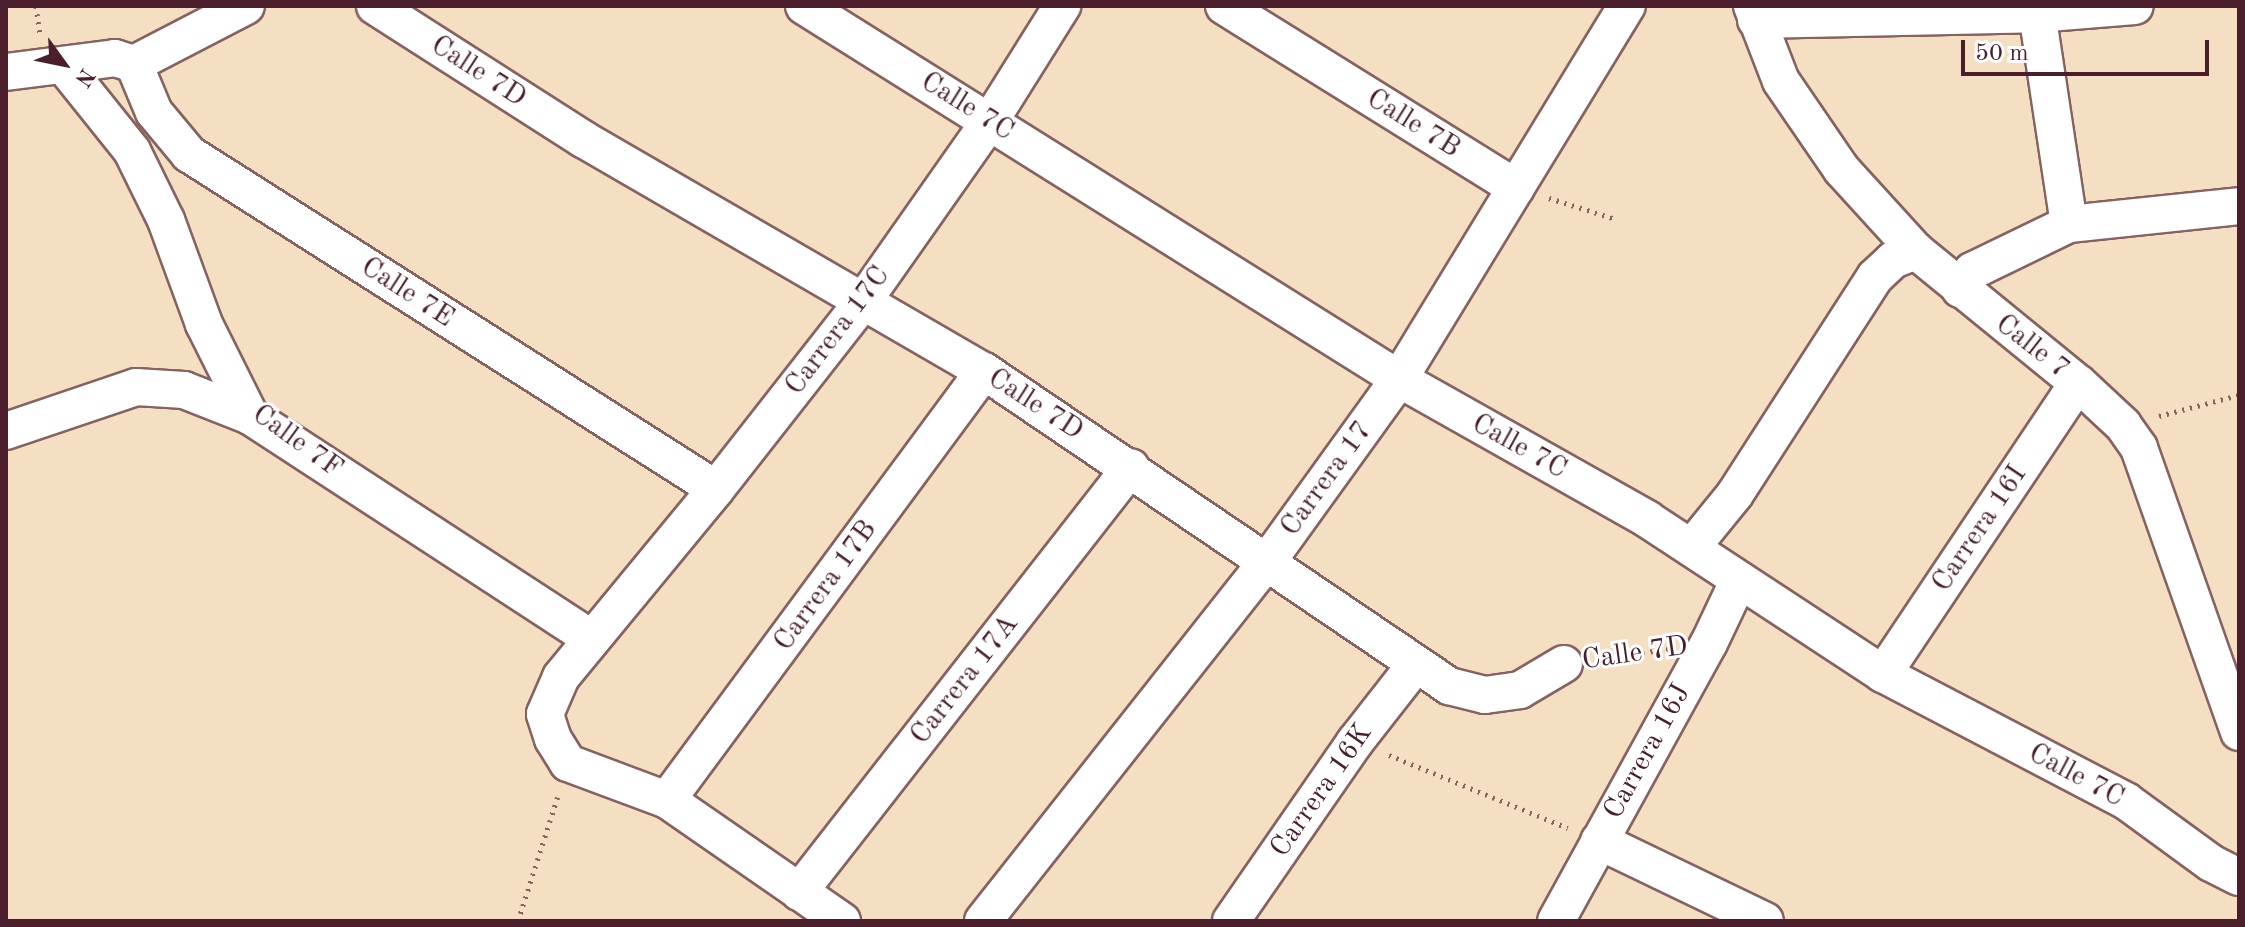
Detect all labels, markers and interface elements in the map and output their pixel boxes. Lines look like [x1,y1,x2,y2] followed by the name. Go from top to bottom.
[24,24,104,104] north arrow
[1965,24,2213,74] scale bar
[424,29,532,115] street label: Calle 7D
[1975,42,2029,66] text: 50 m
[70,64,98,90] text: N
[914,65,1020,149] street label: Calle 7C
[1360,82,1466,166] street label: Calle 7B
[354,251,460,335] street label: Calle 7E
[779,260,897,402] street label: Carrera 17C
[1988,308,2076,386] street label: Calle 7
[981,362,1089,448] street label: Calle 7D
[245,398,349,486] street label: Calle 7F
[1466,407,1572,487] street label: Calle 7C
[1274,415,1380,543] street label: Carrera 17
[1926,459,2034,599] street label: Carrera 16I
[767,514,885,658] street label: Carrera 17B
[904,608,1026,752] street label: Carrera 17A
[1580,630,1690,678] street label: Calle 7D
[1597,679,1699,825] street label: Carrera 16J
[1264,718,1380,864] street label: Carrera 16K
[2022,737,2130,815] street label: Calle 7C

